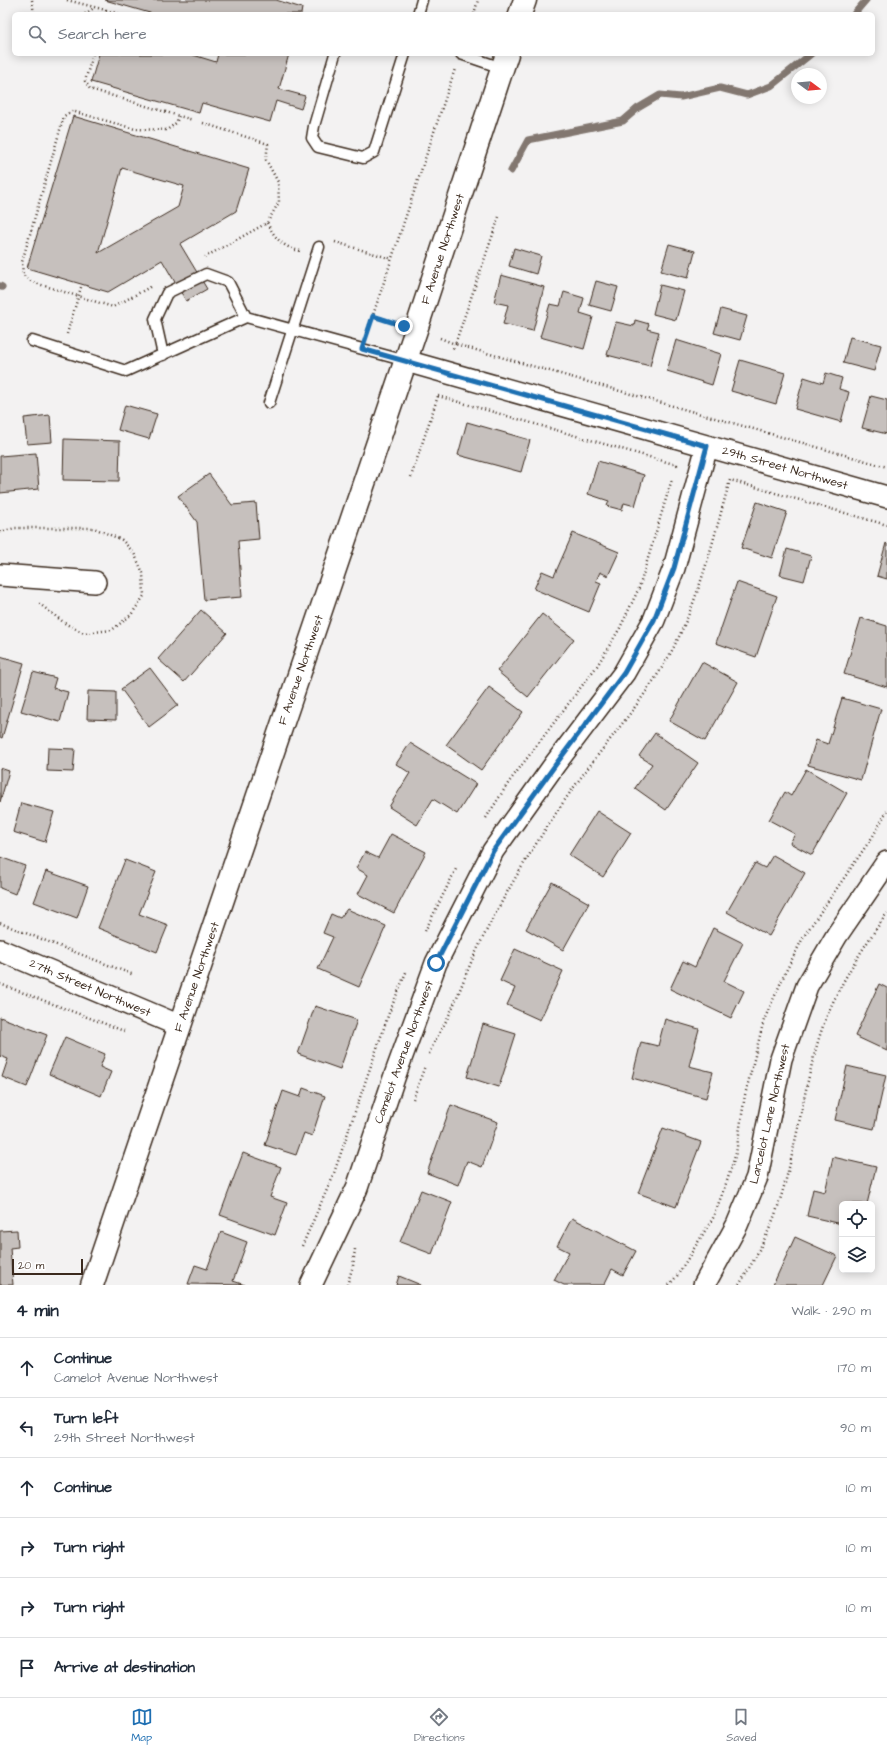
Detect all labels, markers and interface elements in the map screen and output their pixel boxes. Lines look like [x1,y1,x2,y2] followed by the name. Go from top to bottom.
[12,12,875,56] search box
[26,23,48,45] icon: search
[58,24,147,45] text: Search here
[791,68,827,104] north arrow
[417,191,469,307] street label: F Avenue Northwest
[395,317,413,335] route end
[720,442,850,494] street label: 29th Street Northwest
[274,612,328,727] street label: F Avenue Northwest
[170,919,224,1034] street label: F Avenue Northwest
[427,954,445,972] route start
[27,955,153,1021] street label: 27th Street Northwest
[370,978,438,1126] street label: Camelot Avenue Northwest
[746,1042,794,1186] street label: Lancelot Lane Northwest
[839,1201,875,1273] map controls
[839,1201,875,1237] button: locate
[839,1237,875,1273] button: layers
[12,1257,83,1276] scale bar
[18,1258,44,1273] text: 20 m
[16,1299,59,1323] text: 4 min
[792,1302,871,1320] text: Walk · 290 m
[54,1348,112,1369] text: Continue
[16,1357,38,1379] icon: ahead
[838,1359,871,1377] text: 170 m
[54,1369,218,1387] text: Camelot Avenue Northwest
[54,1408,118,1429] text: Turn left
[16,1417,38,1439] icon: left
[840,1419,871,1437] text: 90 m
[54,1429,195,1447] text: 29th Street Northwest
[16,1477,38,1499] icon: ahead
[54,1477,112,1498] text: Continue
[846,1479,871,1497] text: 10 m
[16,1537,38,1559] icon: right
[54,1537,125,1558] text: Turn right
[846,1539,871,1557] text: 10 m
[16,1597,38,1619] icon: right
[54,1597,125,1618] text: Turn right
[846,1599,871,1617] text: 10 m
[16,1657,38,1679] icon: arrive
[54,1657,195,1678] text: Arrive at destination
[131,1706,153,1745] tab: Map
[414,1706,465,1745] tab: Directions
[726,1706,756,1745] tab: Saved

